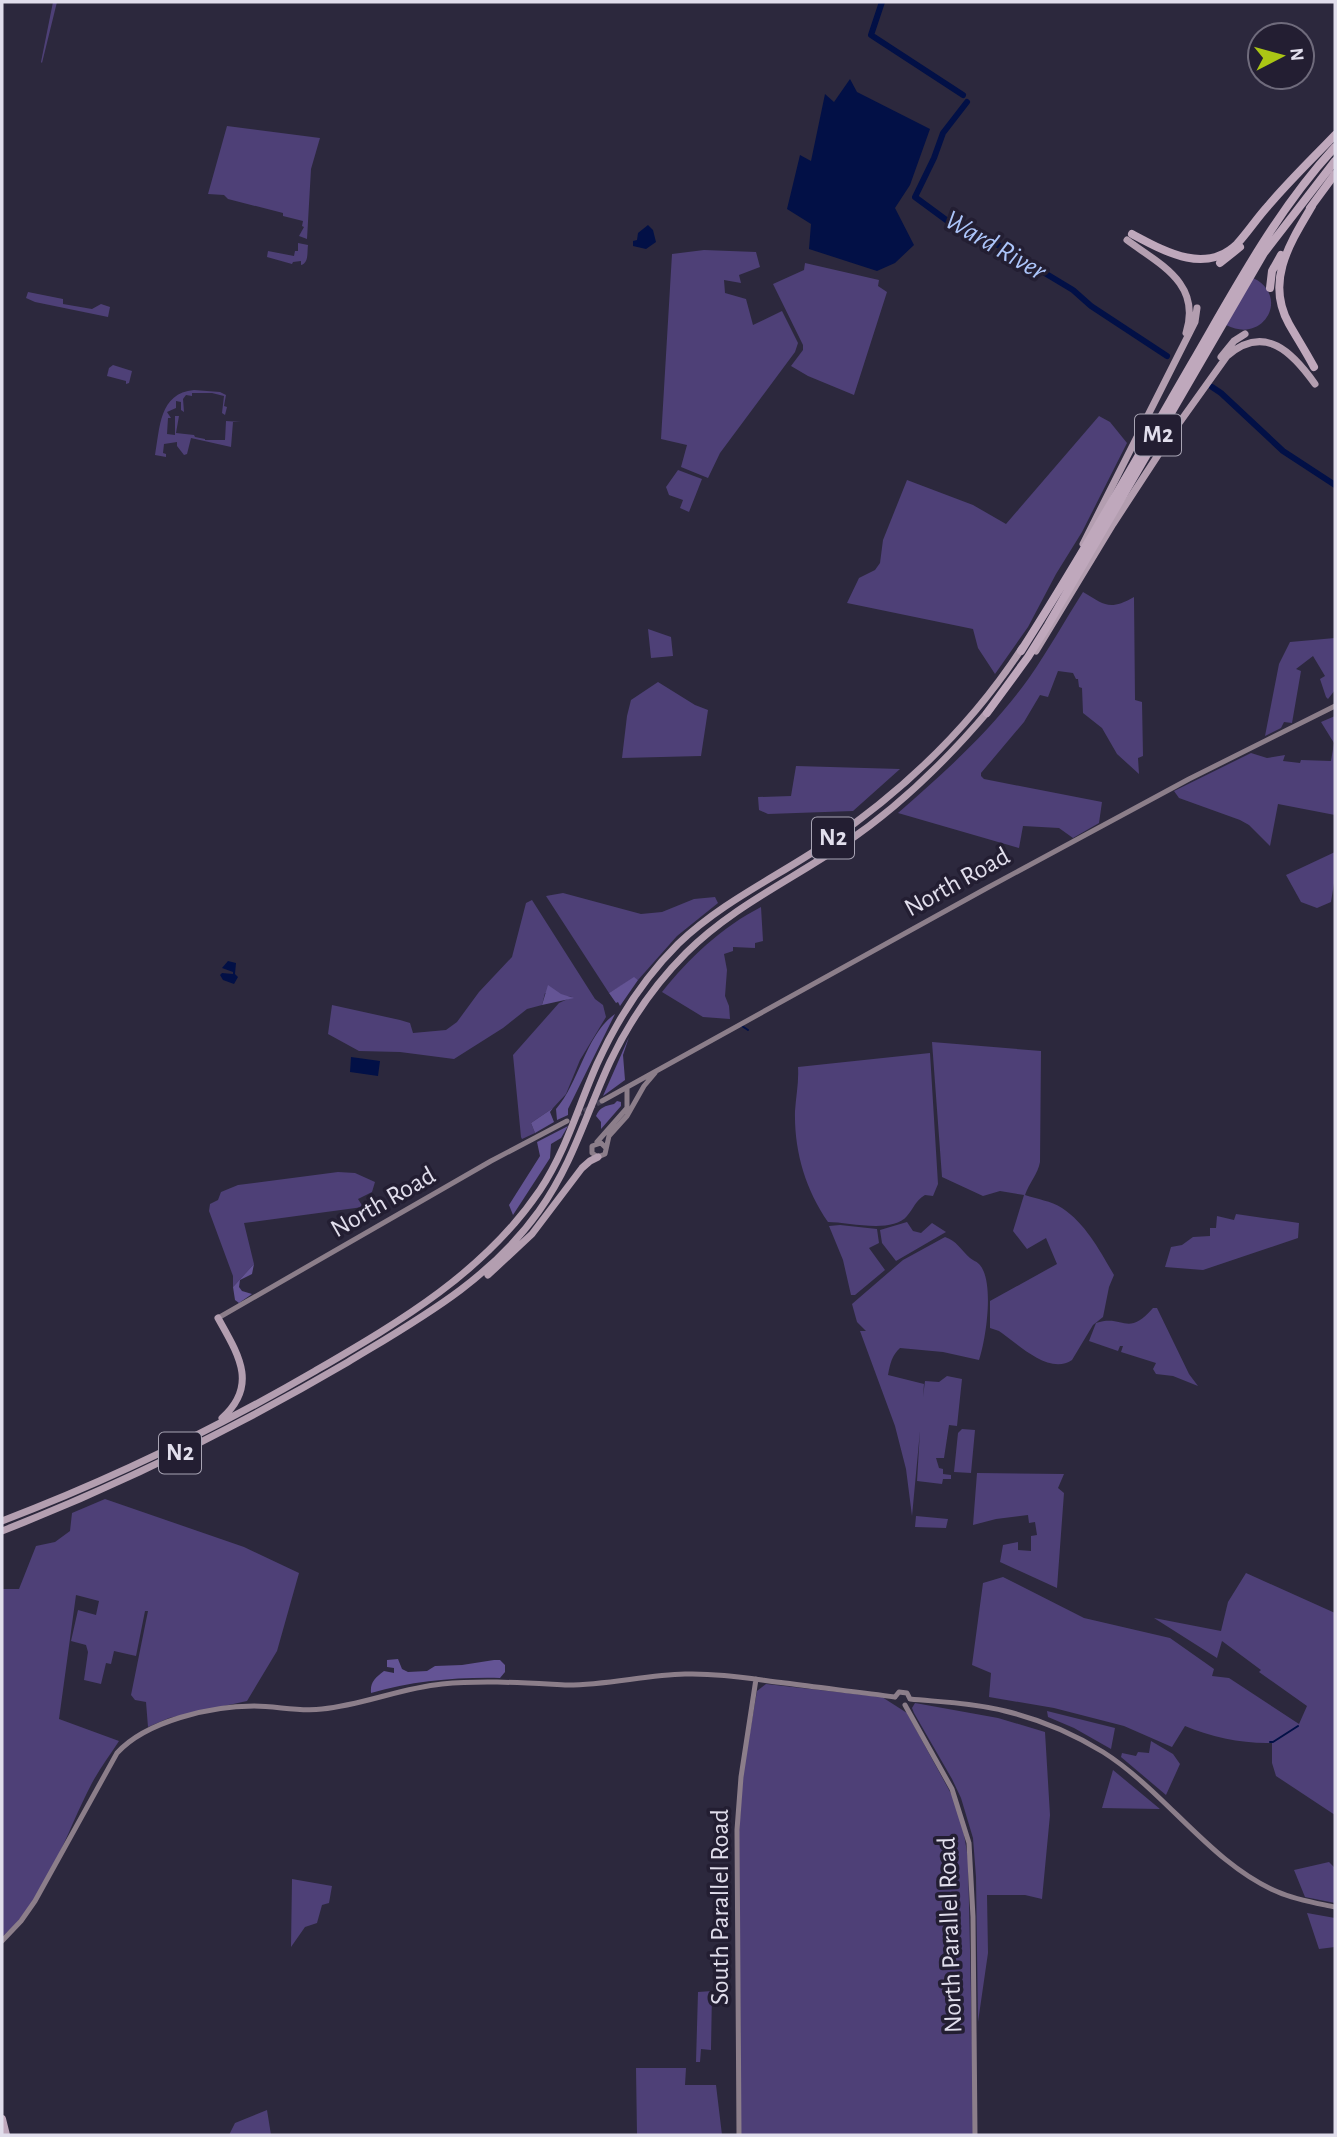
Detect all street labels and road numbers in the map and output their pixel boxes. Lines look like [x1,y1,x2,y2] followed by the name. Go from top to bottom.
[1135,414,1181,456] road number: M2
[812,818,854,858] road number: N2
[900,843,1014,921] street label: North Road
[326,1162,440,1242] street label: North Road
[159,1433,201,1474] road number: N2
[707,1809,733,2005] street label: South Parallel Road
[934,1836,966,2034] street label: North Parallel Road

